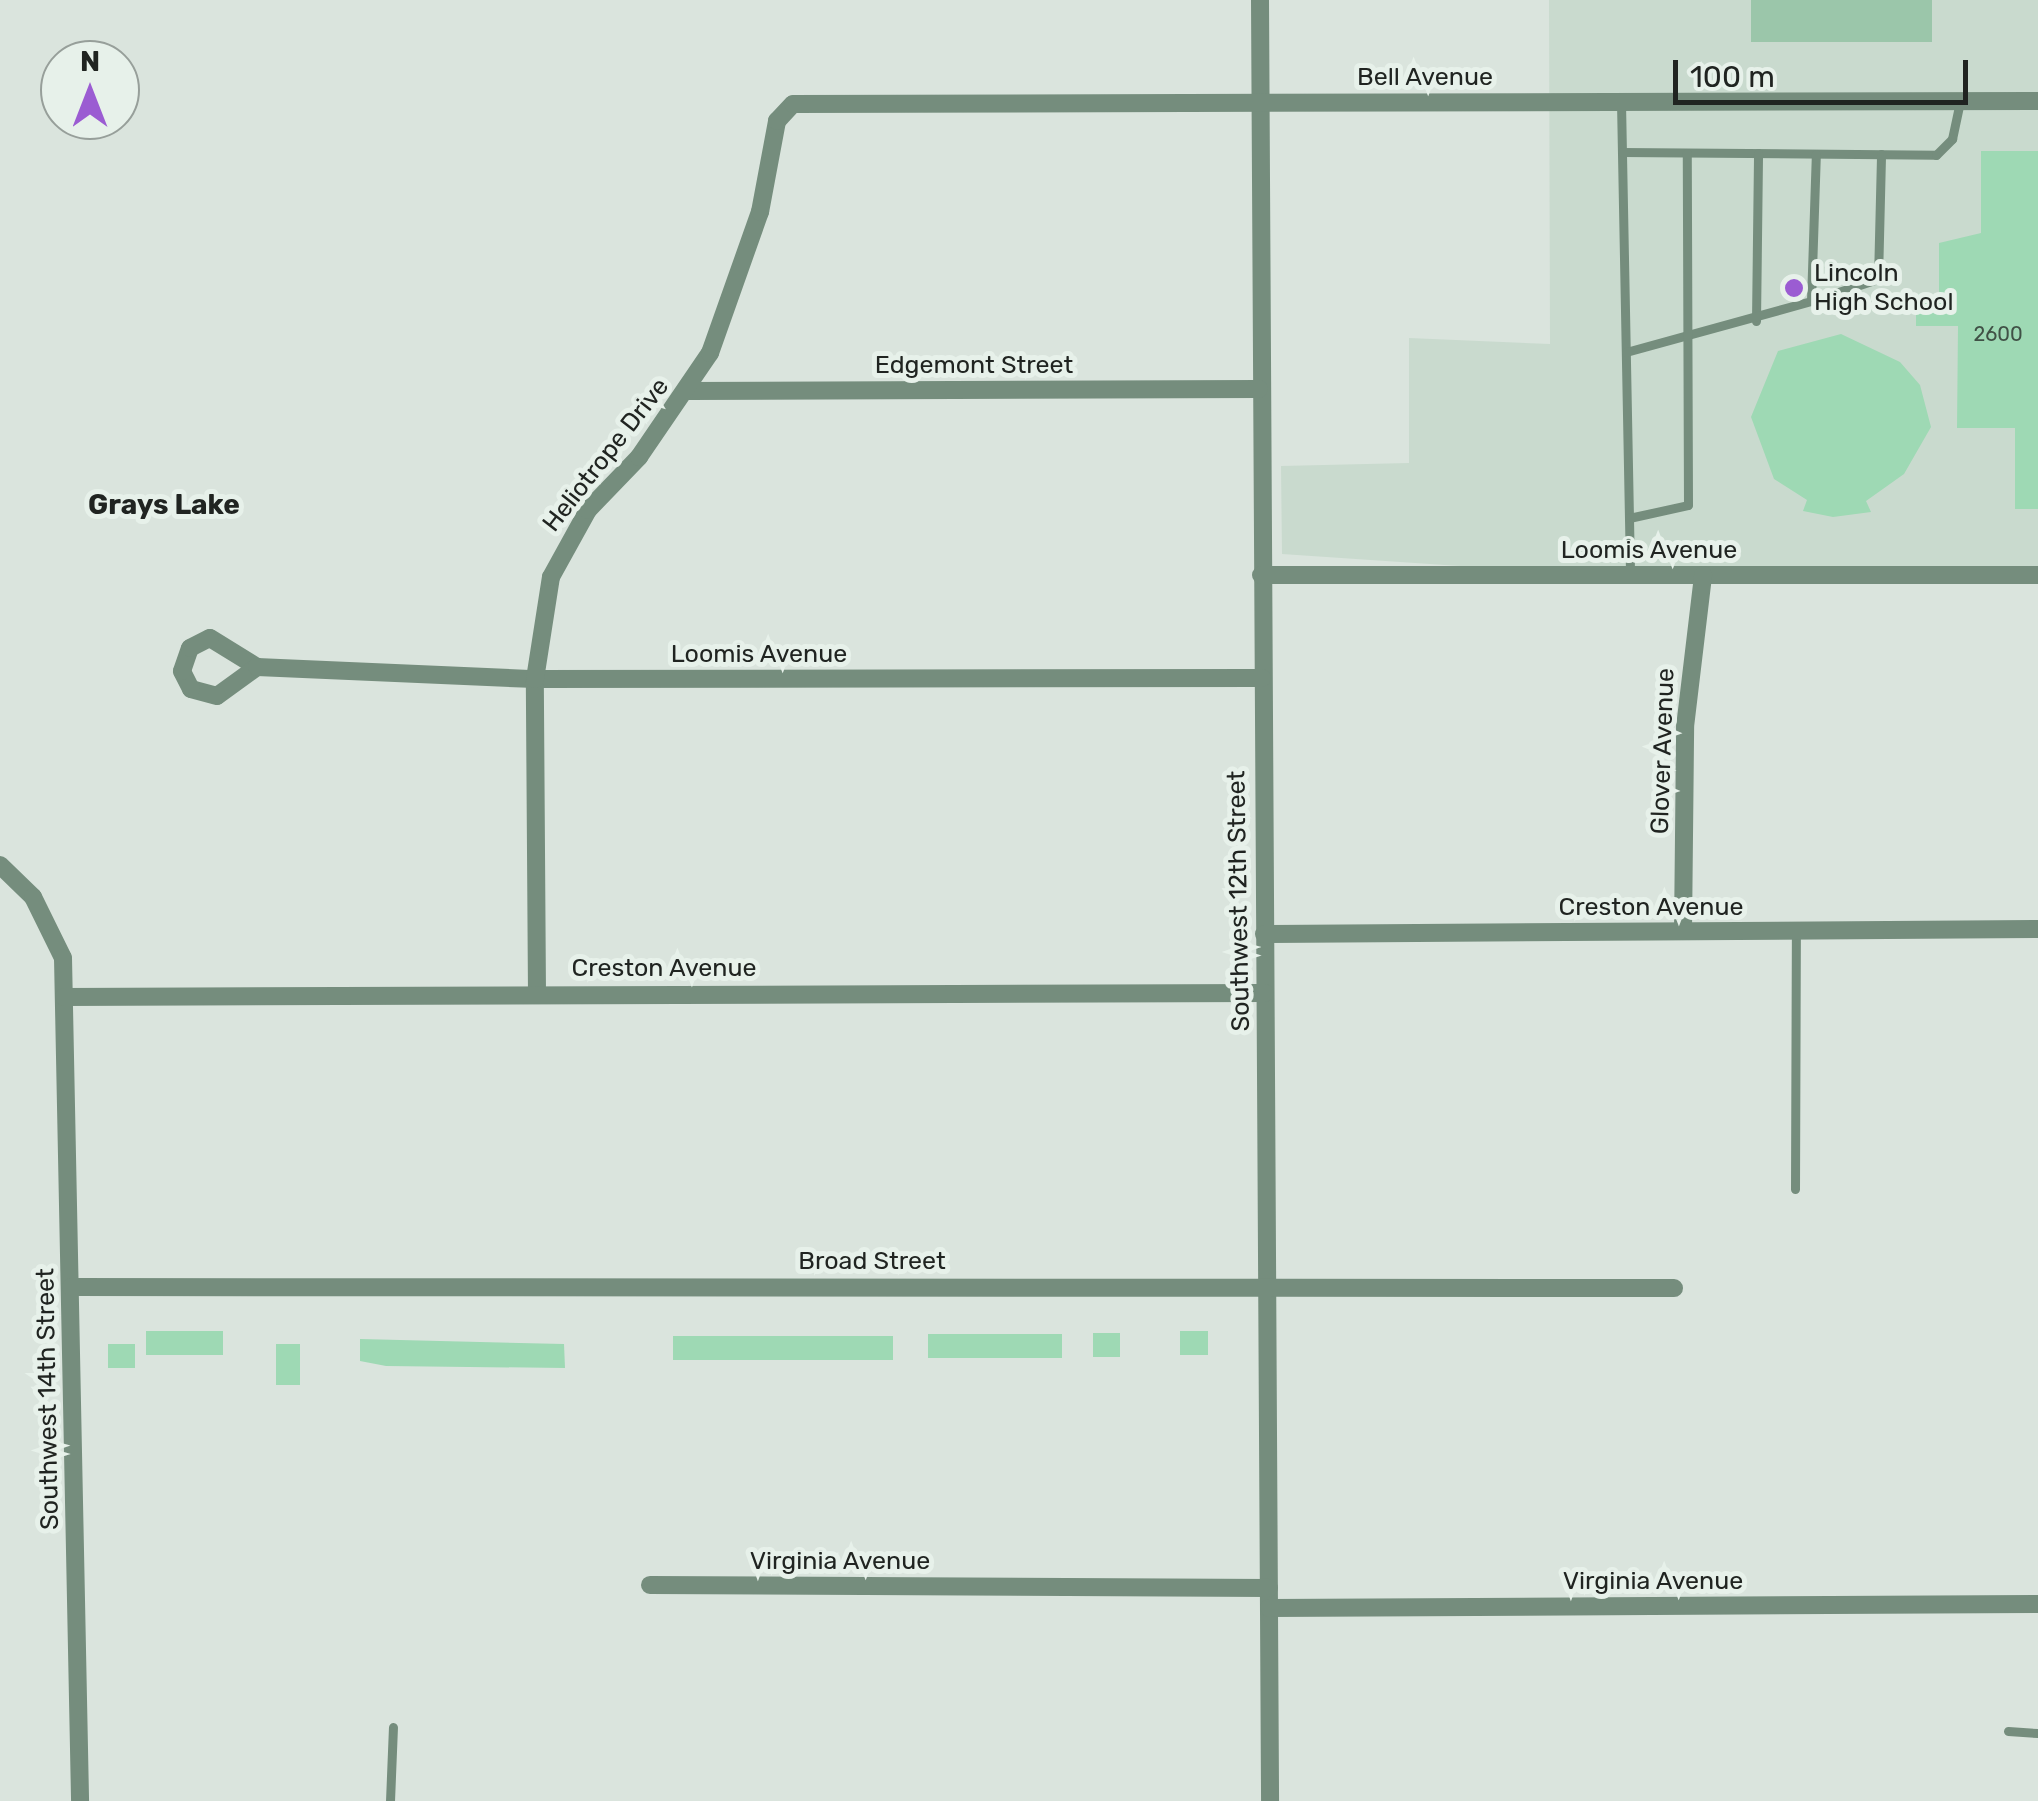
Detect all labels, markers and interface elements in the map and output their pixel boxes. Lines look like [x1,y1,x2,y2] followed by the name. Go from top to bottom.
[40,40,140,140] north arrow
[1678,40,1973,102] scale bar
[80,45,100,78] text: N
[1690,59,1775,95] text: 100 m
[1357,62,1493,92] street label: Bell Avenue
[1814,259,1954,318] place label: Lincoln High School
[1783,277,1805,299] marker: Lincoln High School
[1973,322,2023,346] house number: 2600
[875,350,1073,380] street label: Edgemont Street
[537,372,675,538] street label: Heliotrope Drive
[88,488,240,522] district label: Grays Lake
[1560,535,1738,565] street label: Loomis Avenue
[670,639,848,669] street label: Loomis Avenue
[1645,667,1681,835] street label: Glover Avenue
[1222,770,1256,1032] street label: Southwest 12th Street
[1558,892,1744,922] street label: Creston Avenue
[571,953,757,983] street label: Creston Avenue
[798,1246,946,1276] street label: Broad Street
[31,1268,65,1530] street label: Southwest 14th Street
[749,1546,931,1576] street label: Virginia Avenue
[1562,1566,1744,1596] street label: Virginia Avenue

